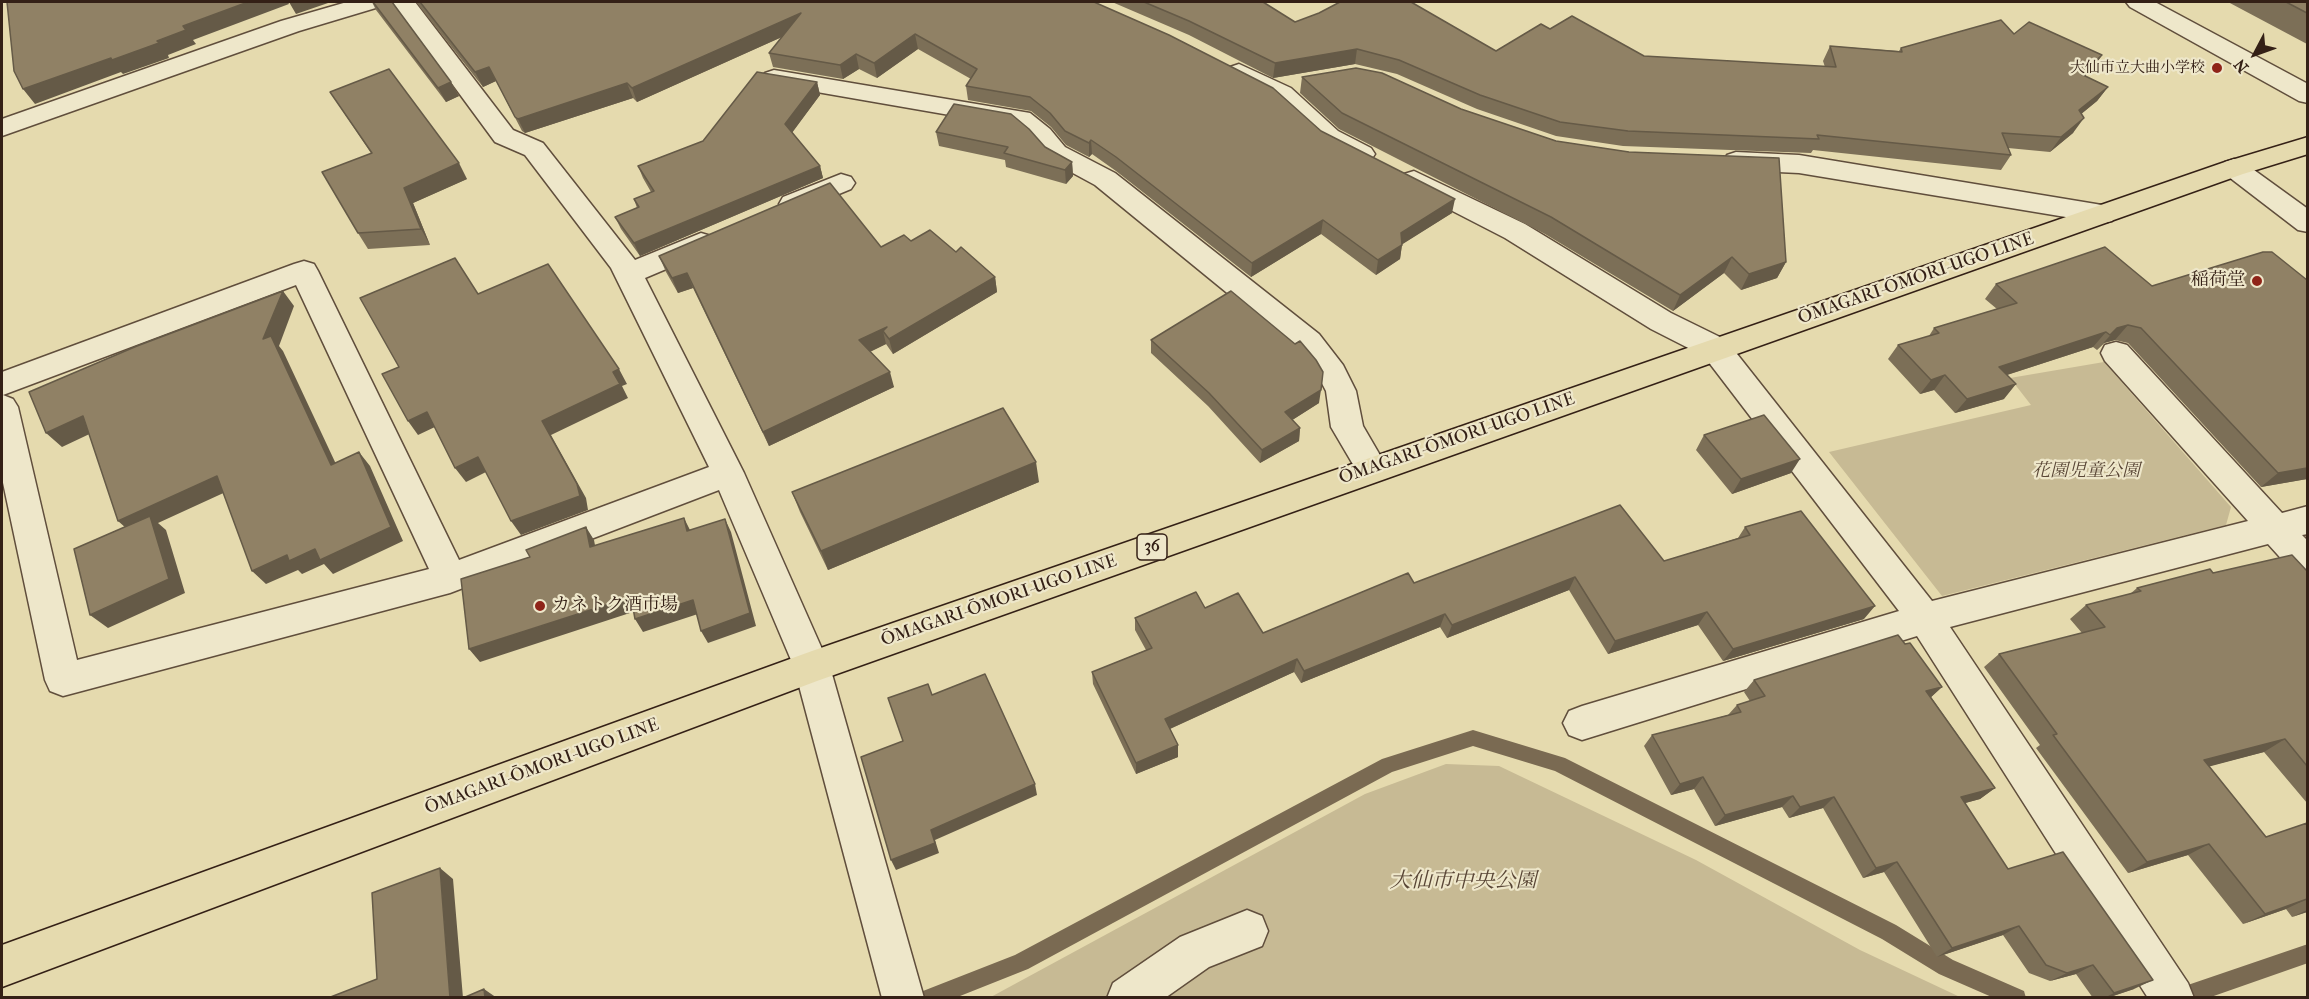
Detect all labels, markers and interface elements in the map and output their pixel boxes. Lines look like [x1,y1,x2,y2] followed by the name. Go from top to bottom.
[2225,24,2285,84] north arrow
[2230,55,2252,77] text: N
[2070,59,2205,77] place label: 大仙市立大曲小学校
[2210,61,2224,75] marker: 大仙市立大曲小学校
[1795,228,2037,330] street label: ŌMAGARI-ŌMORI-UGO LINE
[2191,270,2245,292] place label: 稲荷堂
[2250,274,2264,288] marker: 稲荷堂
[1336,388,1578,490] street label: ŌMAGARI-ŌMORI-UGO LINE
[2032,461,2140,483] park label: 花園児童公園
[1137,534,1167,560] road number: 36
[878,550,1120,652] street label: ŌMAGARI-ŌMORI-UGO LINE
[552,595,678,617] place label: カネトク酒市場
[533,599,547,613] marker: カネトク酒市場
[422,715,662,819] street label: ŌMAGARI-ŌMORI-UGO LINE
[1390,869,1536,895] park label: 大仙市中央公園

